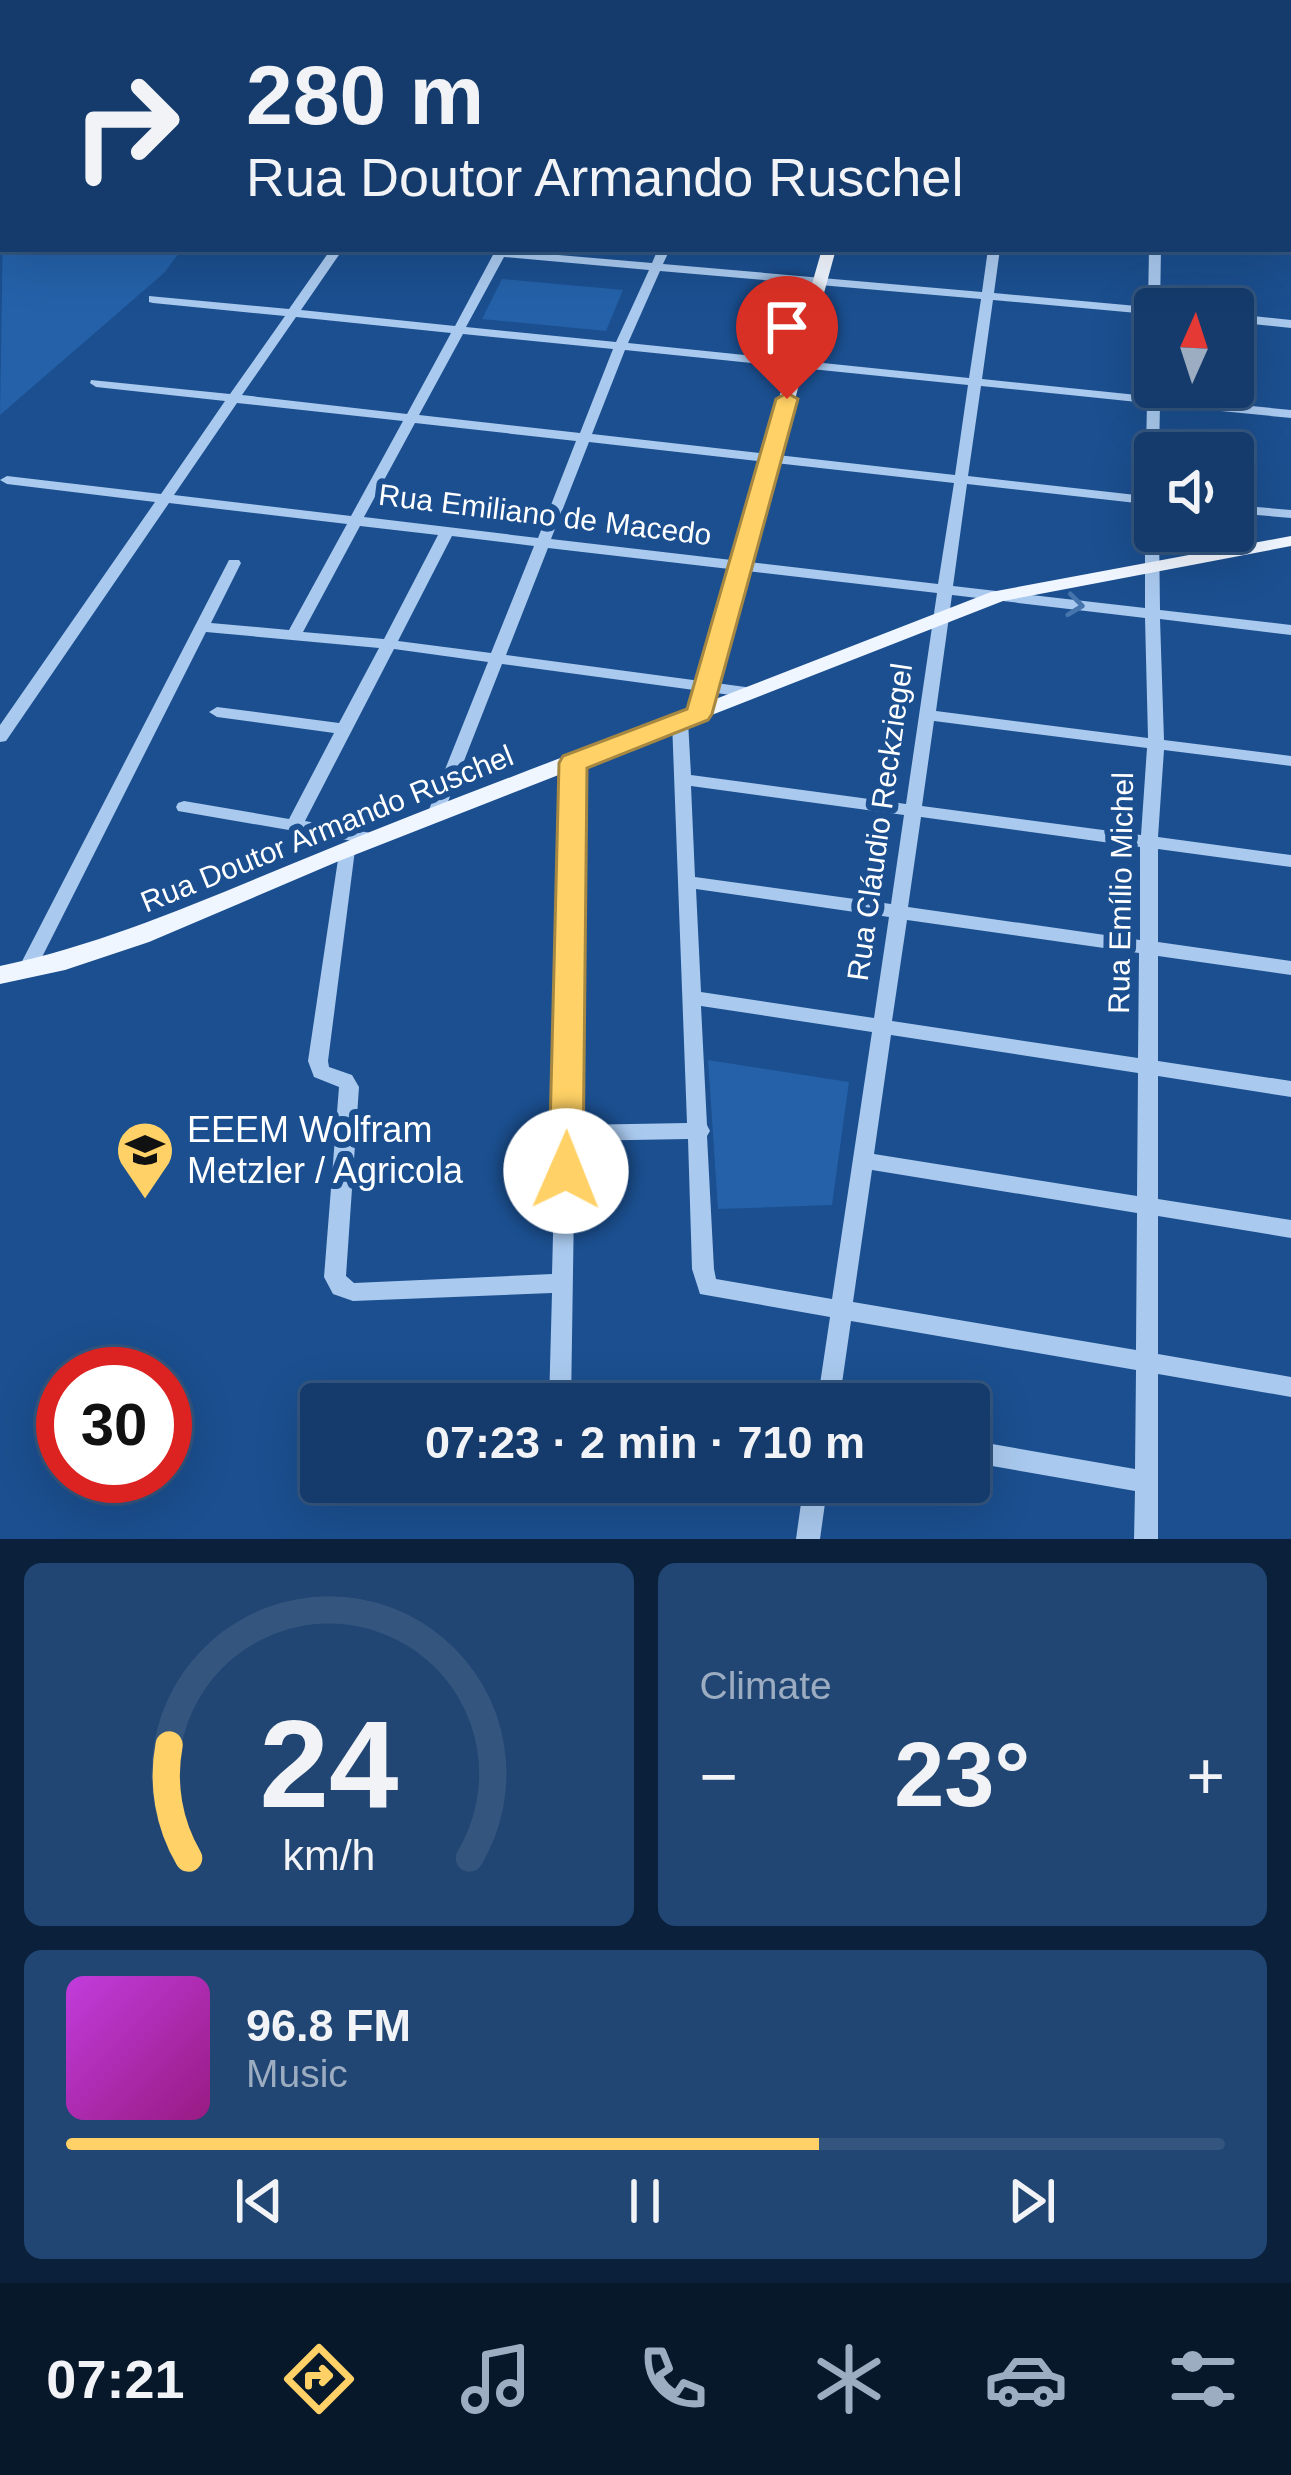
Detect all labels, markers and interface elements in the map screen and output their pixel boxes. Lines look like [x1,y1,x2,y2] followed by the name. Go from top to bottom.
[48,48,204,204] icon: right
[246,48,484,142] text: 280 m
[246,147,963,207] text: Rua Doutor Armando Ruschel
[736,276,838,399] pin
[1134,288,1254,408] north arrow
[1134,288,1254,552] map controls
[754,294,820,360] icon: arrive
[1134,432,1254,552] button: sound
[377,478,713,551] street label: Rua Emiliano de Macedo
[1065,592,1085,618] one-way arrow
[841,661,918,983] street label: Rua Cláudio Reckziegel
[136,739,518,918] street label: Rua Doutor Armando Ruschel
[1102,772,1139,1014] street label: Rua Emílio Michel
[503,1108,629,1234] position arrow
[187,1109,464,1191] place label: EEEM Wolfram Metzler / Agricola
[114,1119,176,1201] school or university icon: EEEM Wolfram Metzler / Agricola
[36,1347,192,1503] speed limit sign: 30
[425,1417,865,1468] text: 07:23 · 2 min · 710 m
[700,1664,832,1707] text: Climate
[259,1694,398,1833] text: 24
[894,1725,1030,1825] text: 23°
[700,1739,738,1813] text: −
[1186,1739,1225,1813] text: +
[282,1830,375,1878] text: km/h
[246,2000,411,2051] text: 96.8 FM
[246,2052,348,2095] text: Music
[226,2168,292,2234] icon: previous
[612,2168,678,2234] icon: pause
[999,2168,1065,2234] icon: next
[277,2337,361,2421] icon: directions
[454,2337,538,2421] icon: music
[631,2337,715,2421] icon: phone
[807,2337,891,2421] icon: climate
[984,2337,1068,2421] icon: car
[1161,2337,1245,2421] icon: filters
[46,2349,184,2409] text: 07:21

